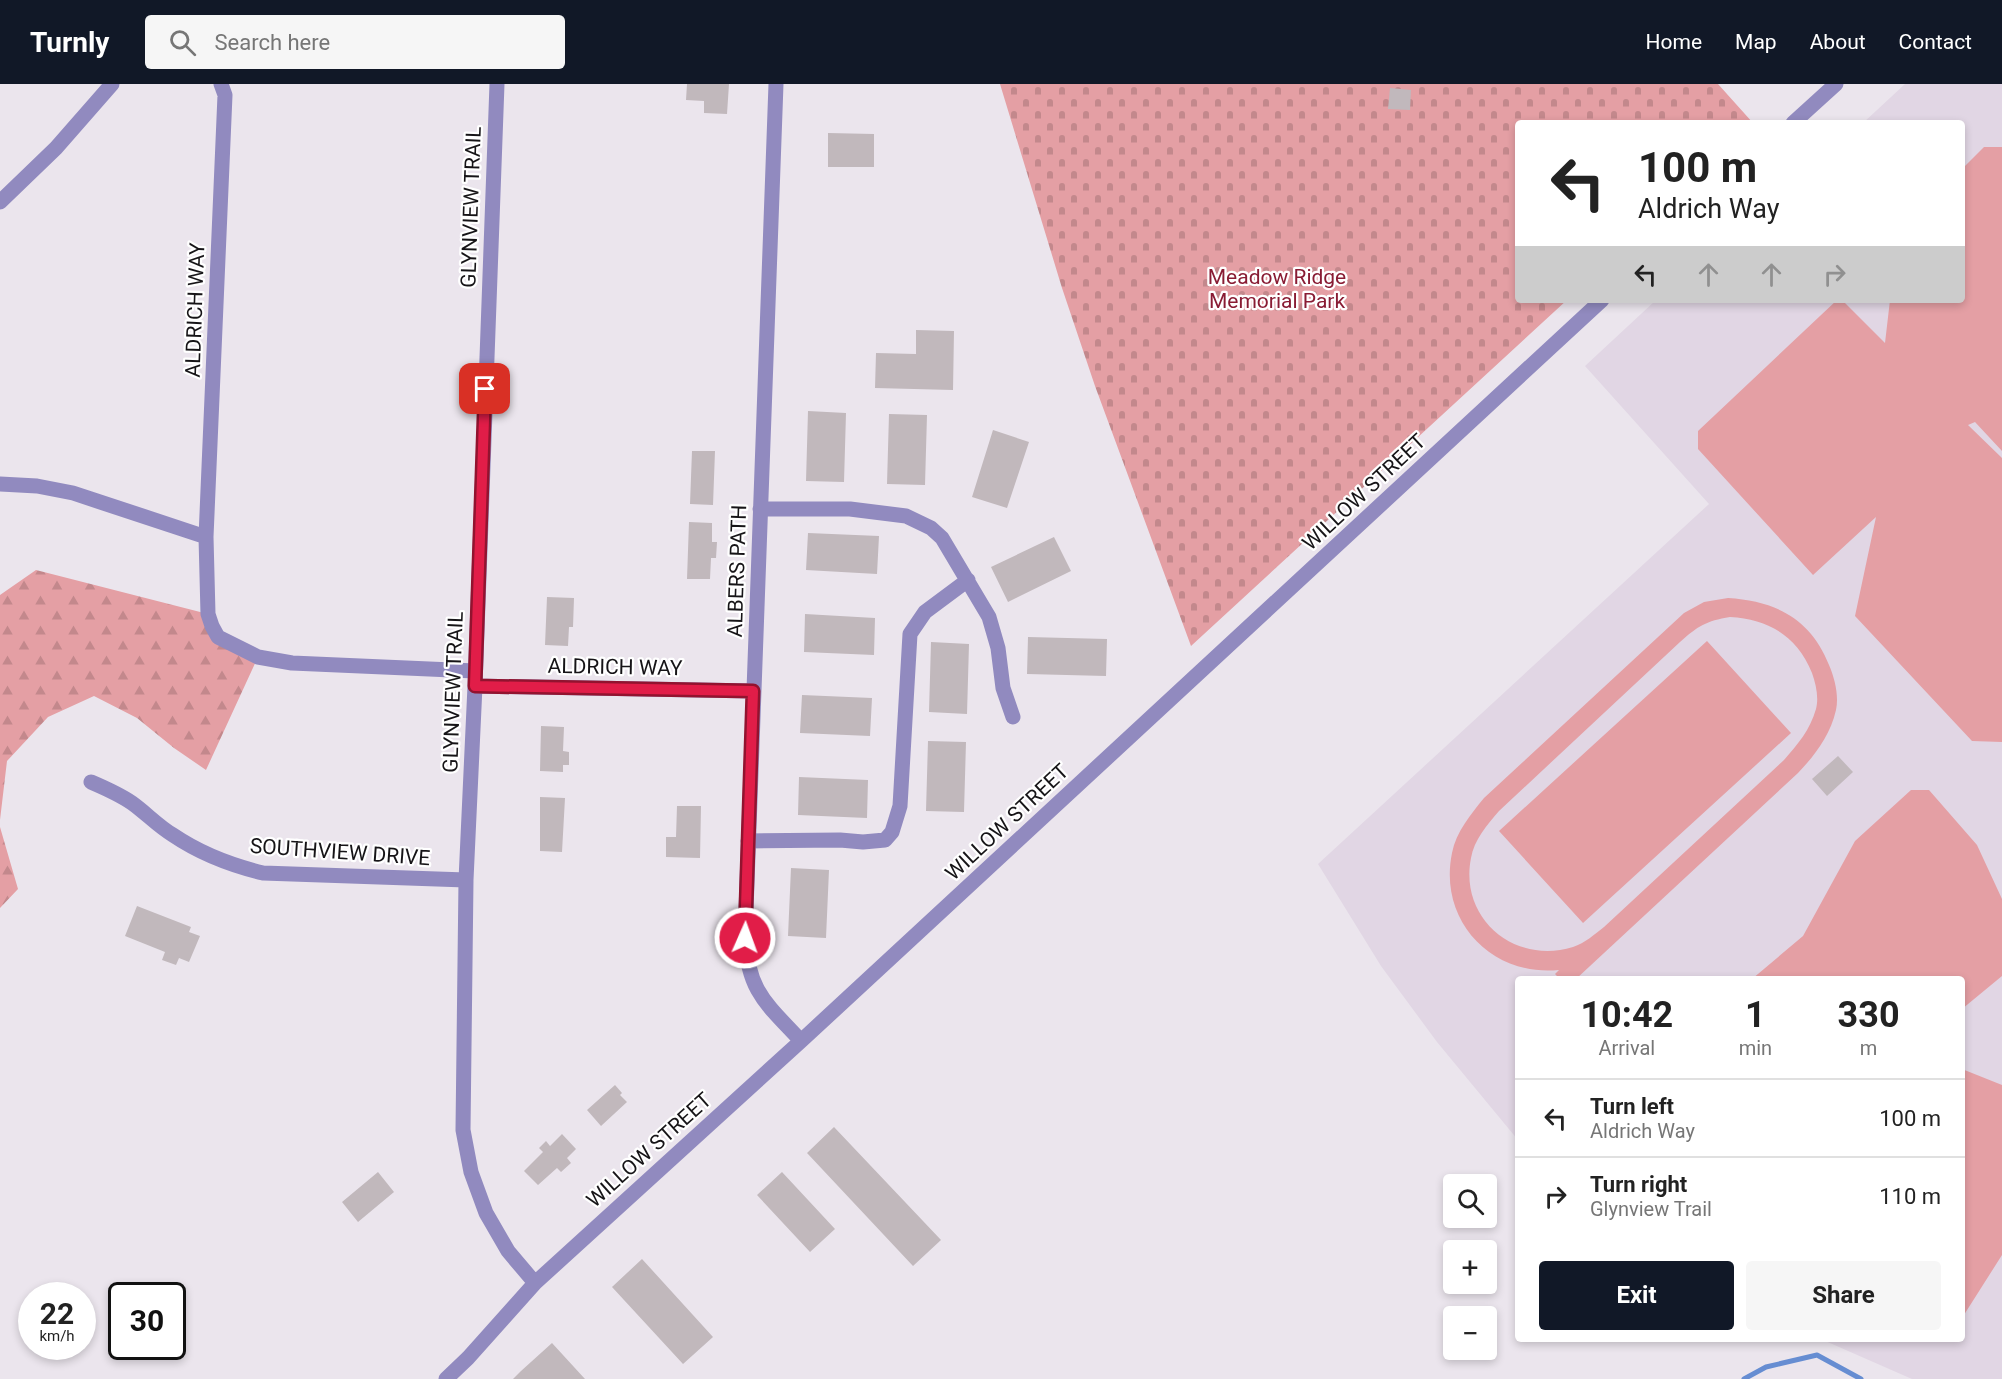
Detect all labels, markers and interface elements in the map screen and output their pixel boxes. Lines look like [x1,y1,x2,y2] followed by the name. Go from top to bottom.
[145,15,565,69] search box
[30,26,109,59] text: Turnly
[166,26,199,59] icon: search
[214,30,330,55] text: Search here
[1646,30,1702,54] text: Home
[1735,30,1777,54] text: Map
[1810,30,1866,54] text: About
[1899,30,1972,54] text: Contact
[456,126,486,288] street label: GLYNVIEW TRAIL
[1638,143,1757,192] text: 100 m
[1539,144,1617,222] icon: left
[1638,193,1780,225] text: Aldrich Way
[181,242,209,378] street label: ALDRICH WAY
[1629,258,1662,291] icon: left
[1692,258,1725,291] icon: ahead
[1755,258,1788,291] icon: ahead
[1818,258,1851,291] icon: right
[1208,265,1346,313] park label: Meadow Ridge Memorial Park
[459,363,510,414] pin
[468,372,501,405] icon: arrive
[1298,429,1431,555] street label: WILLOW STREET
[723,504,751,638] street label: ALBERS PATH
[438,611,468,773] street label: GLYNVIEW TRAIL
[547,654,683,680] street label: ALDRICH WAY
[941,759,1074,885] street label: WILLOW STREET
[249,834,431,870] street label: SOUTHVIEW DRIVE
[713,906,777,970] position arrow
[1580,994,1673,1036] text: 10:42
[1745,994,1766,1036] text: 1
[1838,994,1900,1036] text: 330
[1598,1036,1655,1060] text: Arrival
[1739,1036,1772,1060] text: min
[1860,1036,1877,1060] text: m
[582,1088,717,1212] street label: WILLOW STREET
[1590,1094,1674,1119] text: Turn left
[1539,1102,1572,1135] icon: left
[1879,1106,1941,1131] text: 100 m
[1590,1119,1695,1143] text: Aldrich Way
[1590,1172,1687,1197] text: Turn right
[1443,1174,1497,1360] map controls
[1443,1174,1497,1228] button: search
[1539,1180,1572,1213] icon: right
[1879,1184,1941,1209] text: 110 m
[1590,1197,1712,1221] text: Glynview Trail
[1443,1240,1497,1294] button: +
[1539,1261,1734,1330] button: Exit
[1746,1261,1941,1330] button: Share
[108,1282,186,1360] speed limit sign: 30
[40,1296,74,1331] text: 22
[1443,1306,1497,1360] button: −
[39,1327,75,1345] text: km/h

